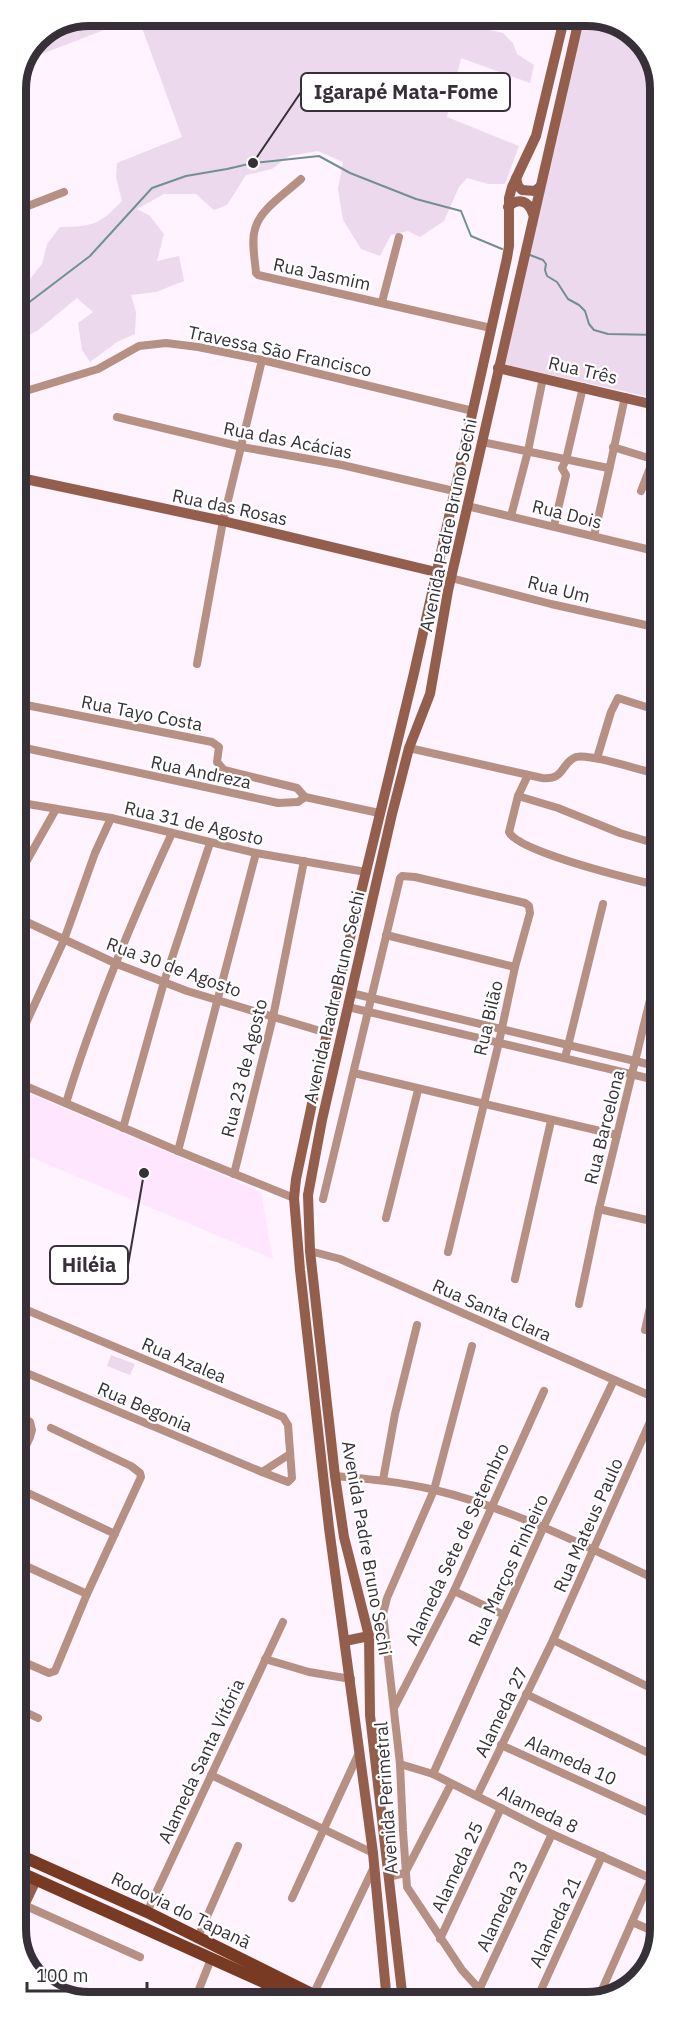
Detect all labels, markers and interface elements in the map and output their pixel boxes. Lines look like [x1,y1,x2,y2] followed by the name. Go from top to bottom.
[301,73,510,111] callout: Igarapé Mata-Fome
[314,78,498,105] text: Igarapé Mata-Fome
[271,252,373,296] street label: Rua Jasmim
[186,320,374,382] street label: Travessa São Francisco
[546,351,620,389] street label: Rua Três
[222,416,354,464] street label: Rua das Acácias
[414,416,482,634] street label: Avenida Padre Bruno Sechi
[170,484,290,530] street label: Rua das Rosas
[530,494,604,534] street label: Rua Dois
[525,570,593,608] street label: Rua Um
[79,690,205,736] street label: Rua Tayo Costa
[149,750,254,794] street label: Rua Andreza
[122,796,266,850] street label: Rua 31 de Agosto
[298,888,370,1106] street label: Avenida Padre Bruno Sechi
[103,932,245,1002] street label: Rua 30 de Agosto
[468,978,508,1058] street label: Rua Bilão
[216,996,272,1140] street label: Rua 23 de Agosto
[579,1067,629,1187] street label: Rua Barcelona
[50,1246,128,1284] callout: Hiléia
[62,1251,116,1278] text: Hiléia
[429,1273,555,1347] street label: Rua Santa Clara
[138,1332,230,1388] street label: Rua Azalea
[94,1377,196,1437] street label: Rua Begonia
[337,1439,397,1657] street label: Avenida Padre Bruno Sechi
[400,1439,514,1649] street label: Alameda Sete de Setembro
[548,1454,628,1596] street label: Rua Mateus Paulo
[463,1490,553,1650] street label: Rua Marços Pinheiro
[469,1663,533,1761] street label: Alameda 27
[153,1675,249,1847] street label: Alameda Santa Vitória
[369,1721,403,1875] street label: Avenida Perimetral
[522,1730,620,1790] street label: Alameda 10
[494,1780,582,1838] street label: Alameda 8
[426,1818,488,1916] street label: Alameda 25
[471,1857,533,1955] street label: Alameda 23
[108,1866,255,1954] street label: Rodovia do Tapanã
[524,1873,586,1971] street label: Alameda 21
[27,1955,147,1993] scale bar
[36,1964,88,1987] text: 100 m

